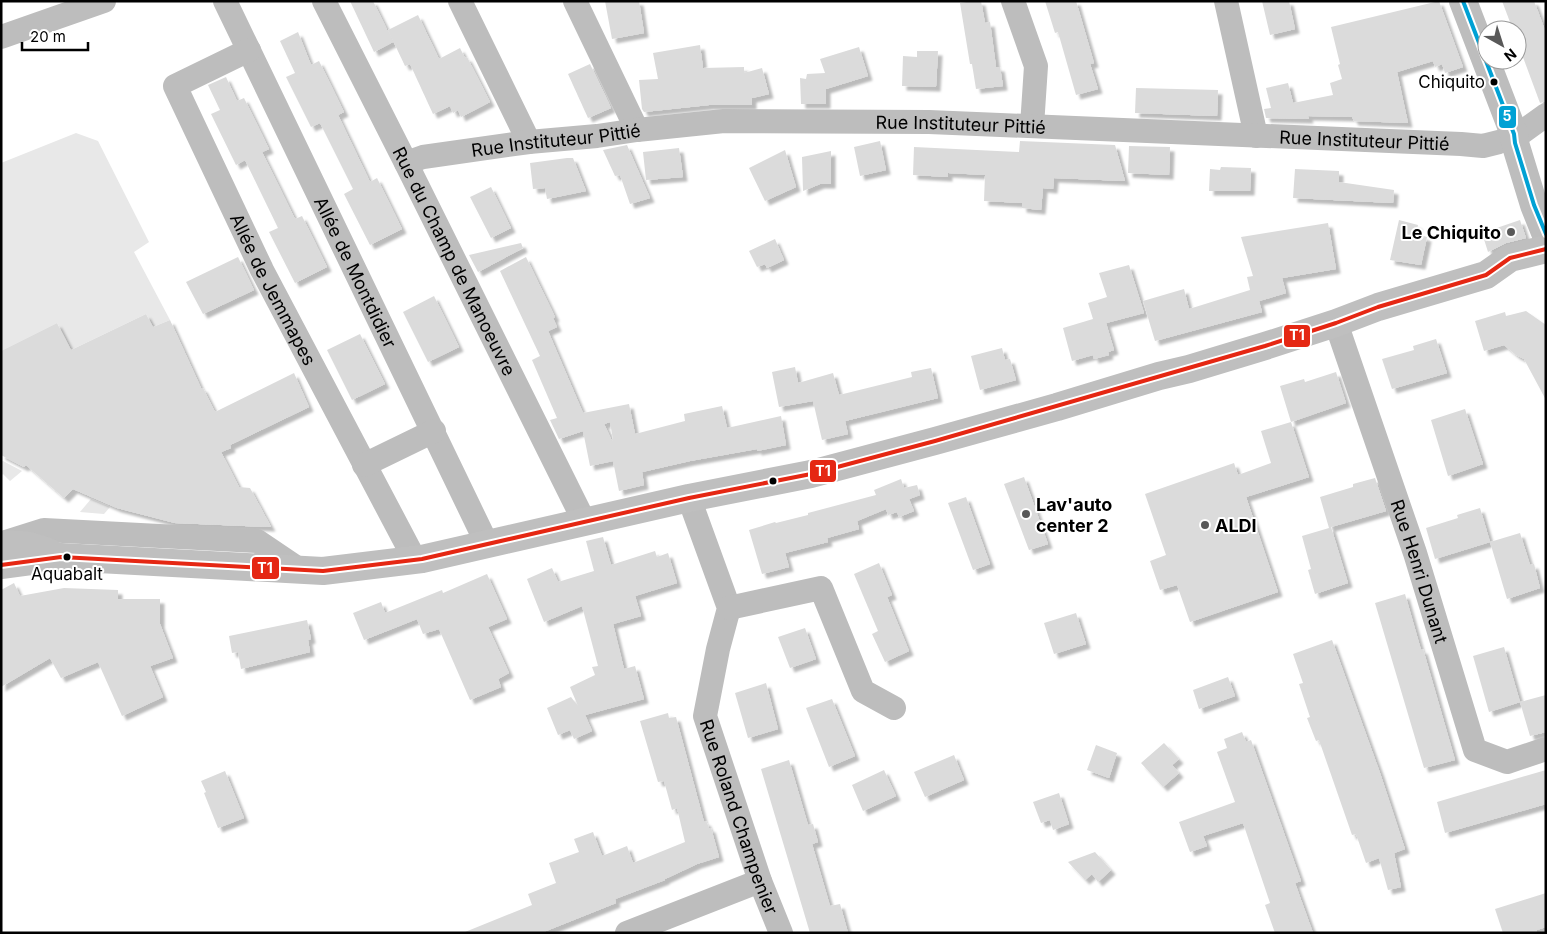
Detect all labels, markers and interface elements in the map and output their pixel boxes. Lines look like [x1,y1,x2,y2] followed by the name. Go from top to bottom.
[22,20,89,52] scale bar
[1477,20,1527,70] north arrow
[30,27,66,46] text: 20 m
[1501,46,1520,65] text: N
[1418,72,1485,92] place label: Chiquito
[1489,77,1499,87] marker: Chiquito
[1498,105,1517,129] line badge: 5
[1503,107,1512,124] text: 5
[875,111,1046,137] street label: Rue Instituteur Pittié
[470,119,642,161] street label: Rue Instituteur Pittié
[1279,126,1450,154] street label: Rue Instituteur Pittié
[389,143,520,379] street label: Rue du Champ de Manoeuvre
[310,193,401,351] street label: Allée de Montdidier
[226,210,321,368] street label: Allée de Jemmapes
[1402,222,1501,243] place label: Le Chiquito
[1505,226,1517,238] marker: Le Chiquito
[1283,324,1311,348] line badge: T1
[1289,326,1305,343] text: T1
[809,459,837,483] line badge: T1
[815,462,831,479] text: T1
[768,476,778,486] unlabelled marker
[1036,494,1112,536] place label: Lav'auto center 2
[1387,497,1452,646] street label: Rue Henri Dunant
[1020,508,1032,520] marker: Lav'auto center 2
[1215,515,1257,536] place label: ALDI
[1199,519,1211,531] marker: ALDI
[62,552,72,562] marker: Aquabalt
[251,556,280,580] line badge: T1
[257,559,273,576] text: T1
[31,564,103,584] place label: Aquabalt
[696,716,783,917] street label: Rue Roland Champenier

